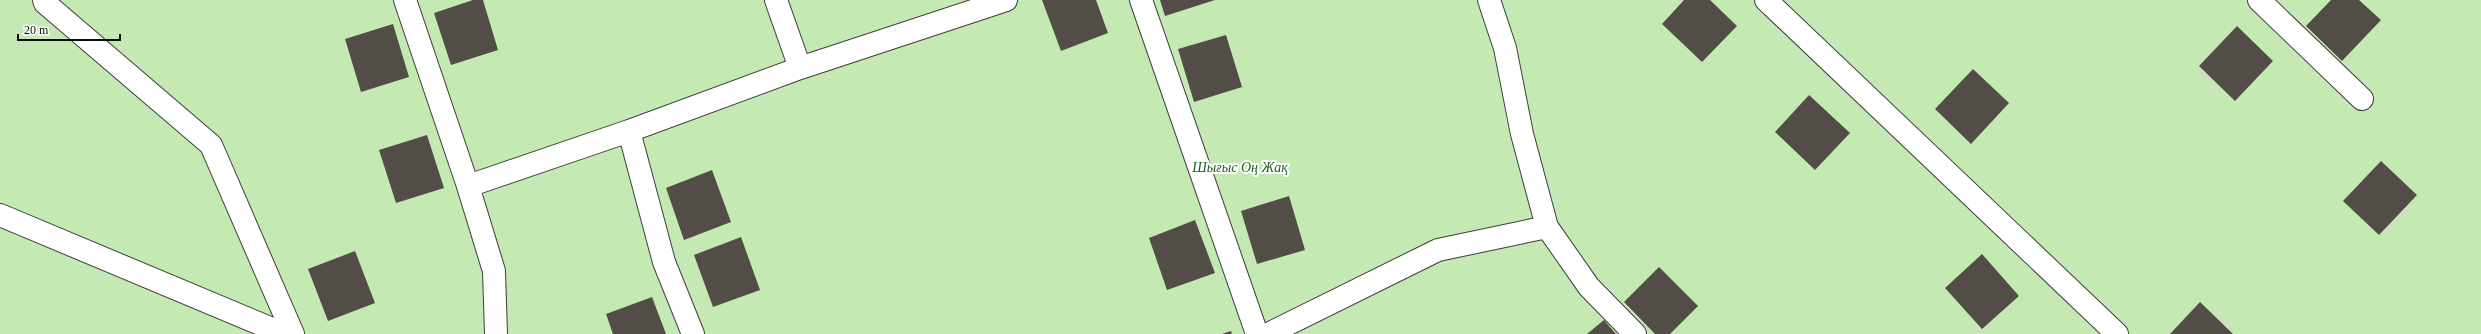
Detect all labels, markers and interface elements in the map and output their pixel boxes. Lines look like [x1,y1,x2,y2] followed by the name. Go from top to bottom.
[18,16,120,42] scale bar
[24,23,49,37] text: 20 m
[1191,160,1288,175] park label: Шығыс Оң Жақ

